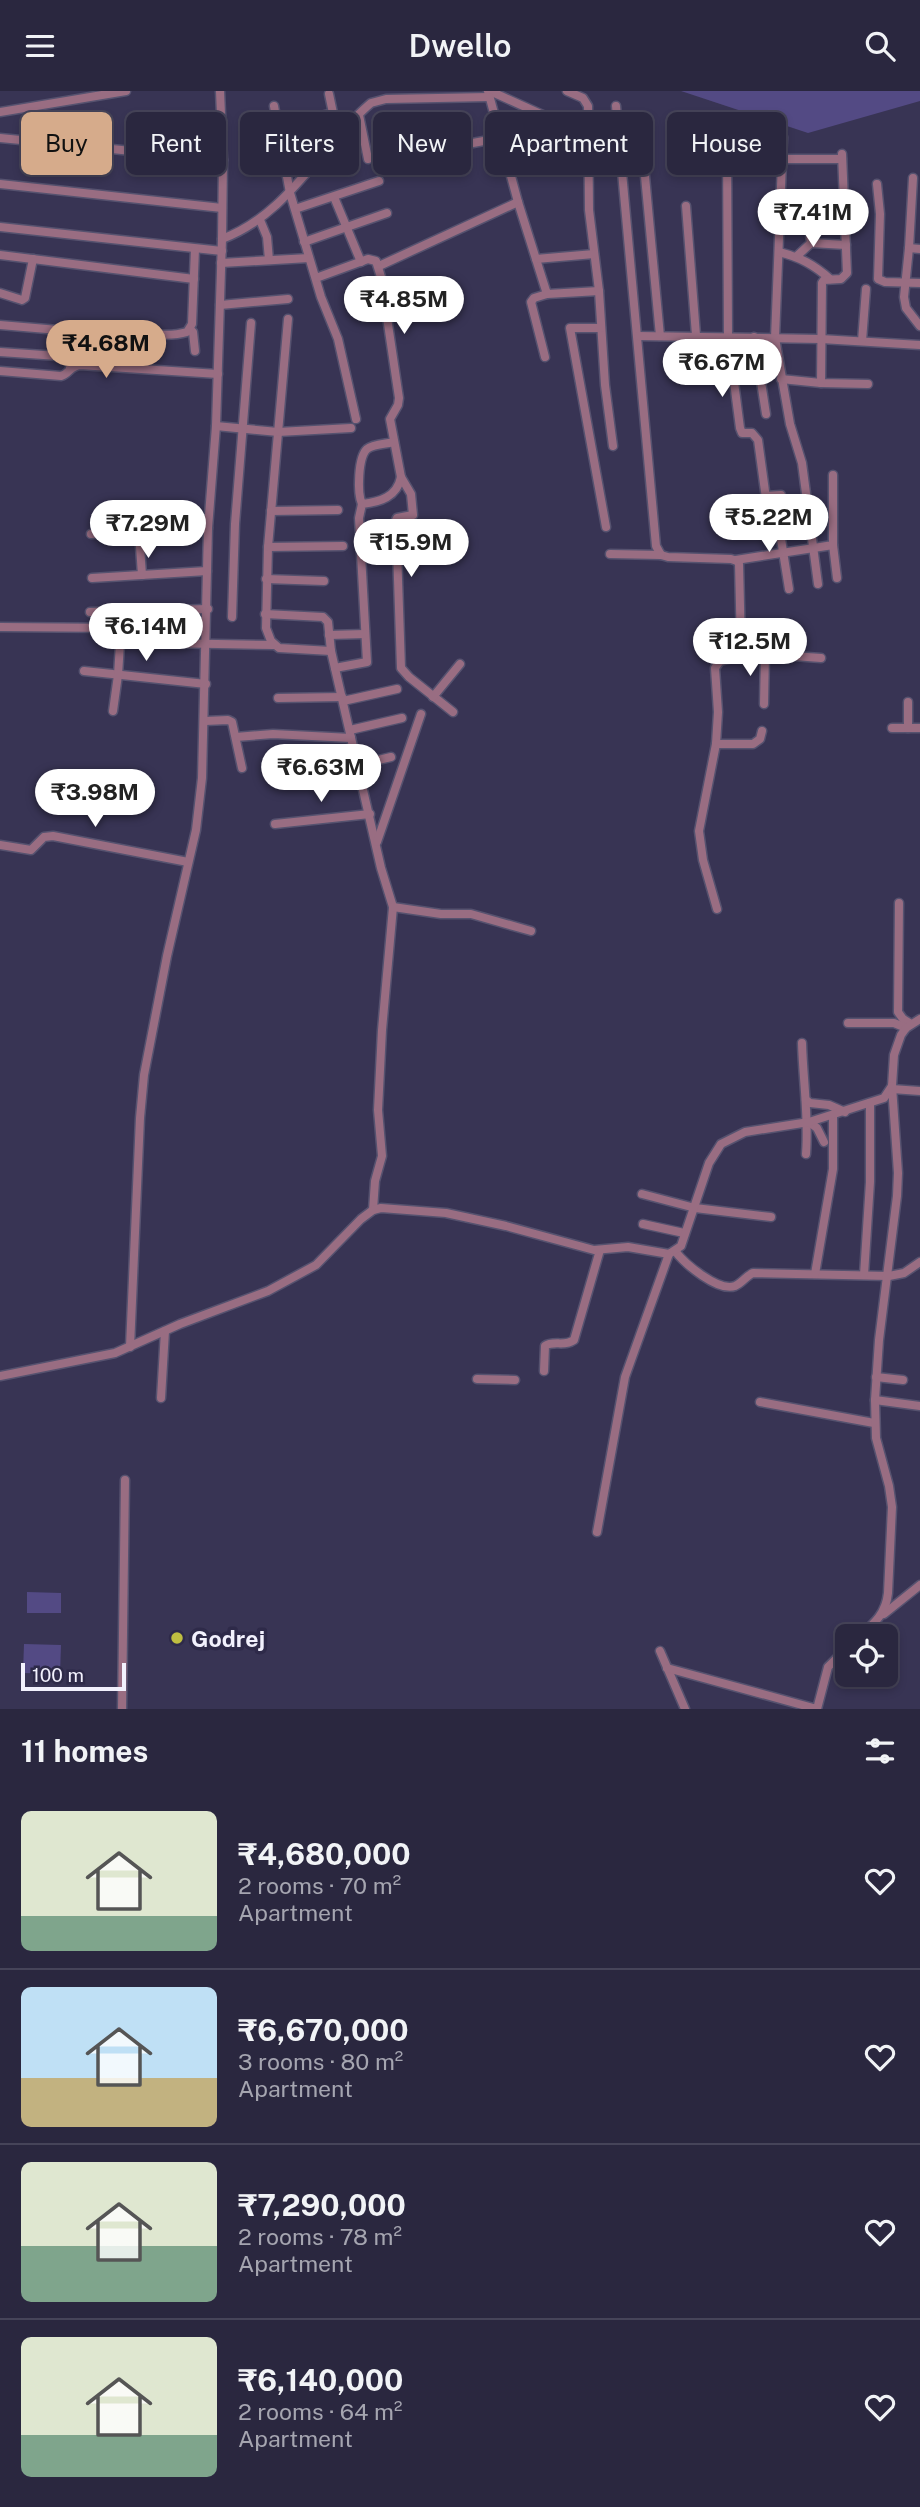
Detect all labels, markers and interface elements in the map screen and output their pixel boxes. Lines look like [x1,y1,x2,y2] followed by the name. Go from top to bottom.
[21,27,59,65] icon: menu
[409,27,511,64] text: Dwello
[861,27,899,65] icon: search
[21,112,112,175] chip: Buy
[126,112,226,175] chip: Rent
[240,112,359,175] chip: Filters
[373,112,471,175] chip: New
[485,112,653,175] chip: Apartment
[667,112,786,175] chip: House
[756,190,870,249] pin: ₹7.41M
[774,198,852,225] text: ₹7.41M
[347,277,461,336] pin: ₹4.85M
[360,285,448,312] text: ₹4.85M
[49,321,163,380] pin: ₹4.68M
[62,329,150,356] text: ₹4.68M
[665,339,779,399] pin: ₹6.67M
[679,348,765,375] text: ₹6.67M
[712,495,826,554] pin: ₹5.22M
[91,501,205,560] pin: ₹7.29M
[725,503,813,530] text: ₹5.22M
[106,509,190,536] text: ₹7.29M
[354,519,468,579] pin: ₹15.9M
[370,528,452,555] text: ₹15.9M
[89,603,203,663] pin: ₹6.14M
[105,612,187,639] text: ₹6.14M
[693,619,807,678] pin: ₹12.5M
[709,627,791,654] text: ₹12.5M
[264,745,378,804] pin: ₹6.63M
[277,753,365,780] text: ₹6.63M
[38,769,152,829] pin: ₹3.98M
[51,778,139,805] text: ₹3.98M
[835,1624,898,1687] map controls
[835,1624,898,1687] button: locate
[191,1625,265,1652] place label: Godrej
[169,1630,185,1646] marker: Godrej
[21,1660,126,1692] scale bar
[32,1664,84,1686] text: 100 m
[861,1732,899,1770] icon: filters
[21,1733,148,1769] text: 11 homes
[238,1836,411,1872] text: ₹4,680,000
[77,1839,161,1923] icon: home
[861,1862,899,1900] icon: heart
[238,1872,401,1899] text: 2 rooms · 70 m²
[238,1899,353,1926] text: Apartment
[238,2012,409,2048] text: ₹6,670,000
[77,2015,161,2099] icon: home
[861,2038,899,2076] icon: heart
[238,2048,403,2075] text: 3 rooms · 80 m²
[238,2075,353,2102] text: Apartment
[238,2187,406,2223] text: ₹7,290,000
[77,2190,161,2274] icon: home
[861,2213,899,2251] icon: heart
[238,2223,402,2250] text: 2 rooms · 78 m²
[238,2250,353,2277] text: Apartment
[238,2362,403,2398] text: ₹6,140,000
[77,2365,161,2449] icon: home
[861,2388,899,2426] icon: heart
[238,2398,402,2425] text: 2 rooms · 64 m²
[238,2425,353,2452] text: Apartment

